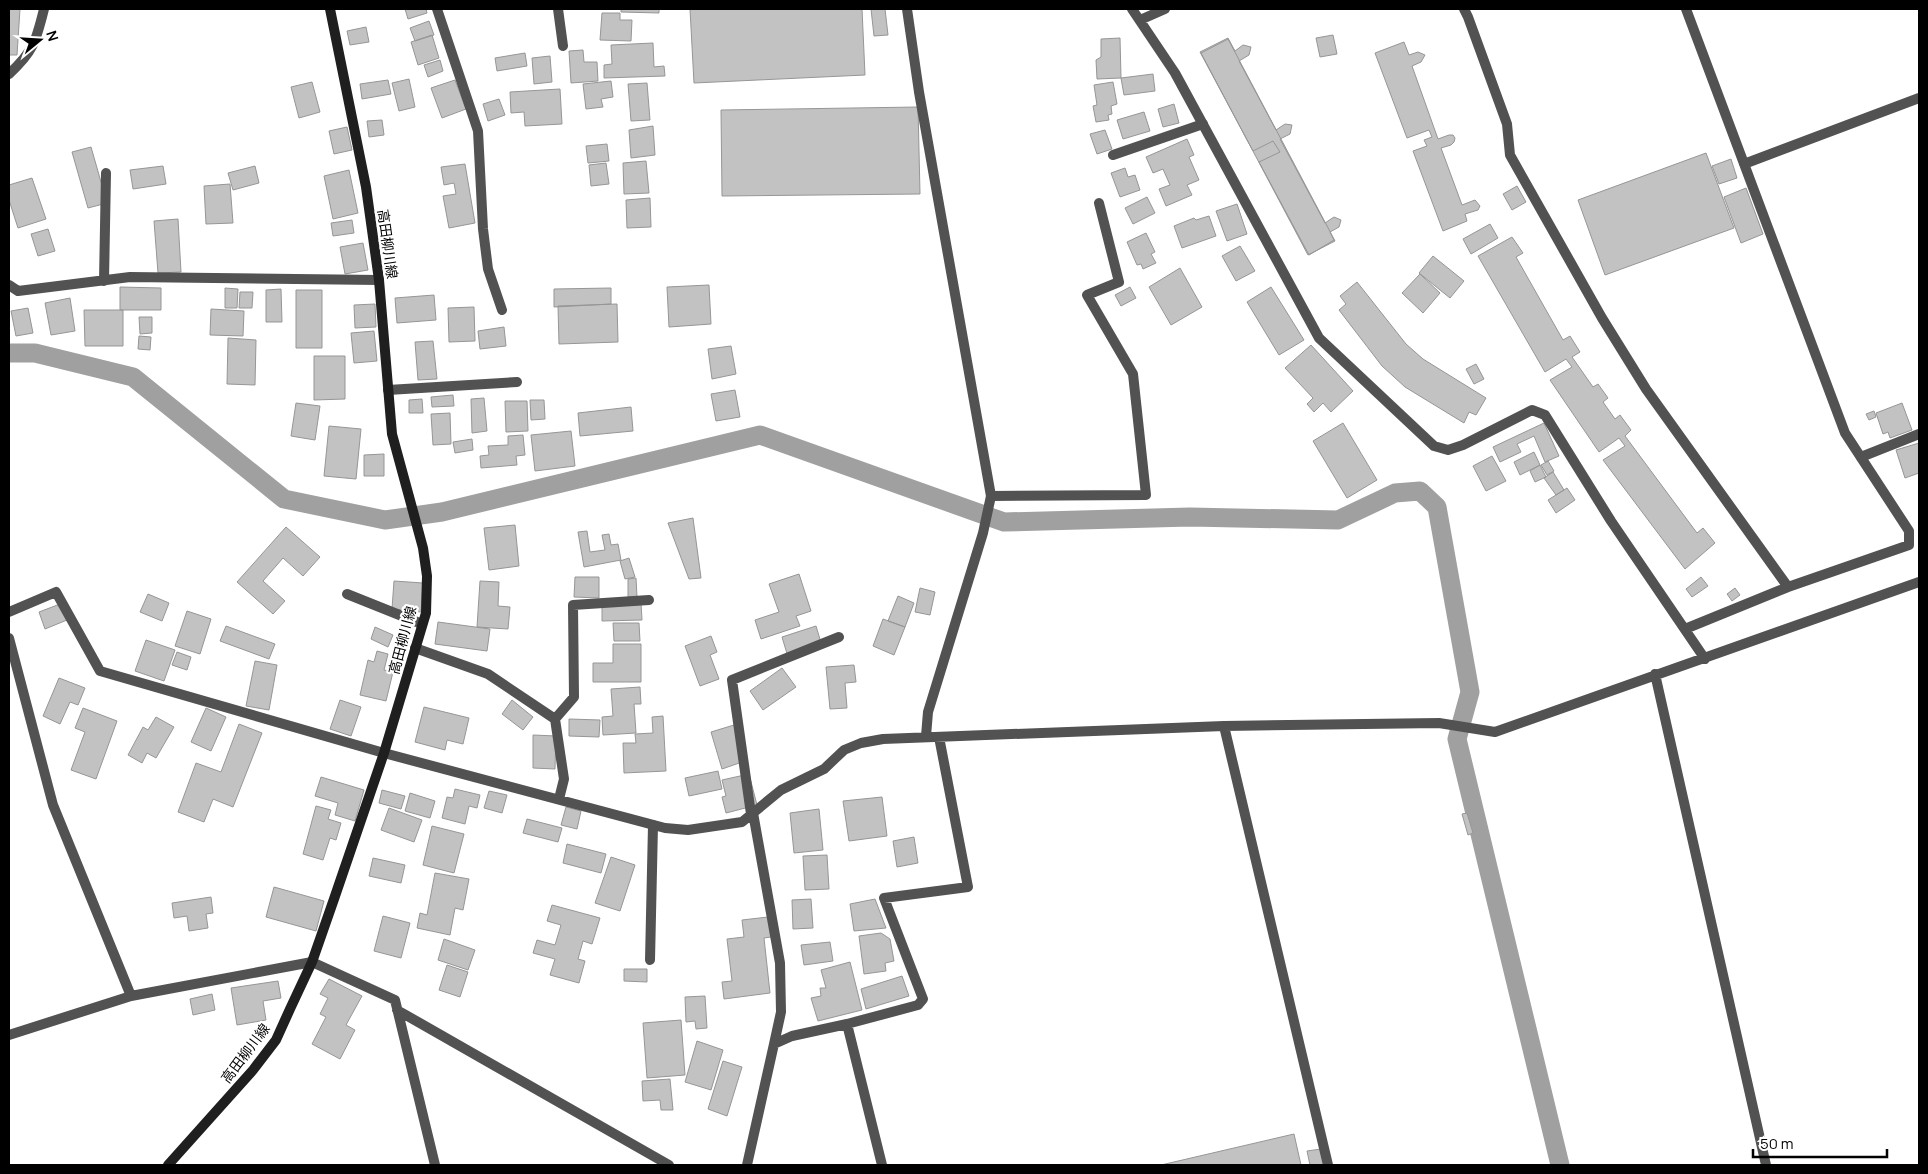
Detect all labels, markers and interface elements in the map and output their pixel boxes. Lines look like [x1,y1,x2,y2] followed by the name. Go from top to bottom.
[15,15,65,65] north arrow
[42,28,63,44] text: N
[374,208,402,280] street label: 高田柳川線
[384,604,420,676] street label: 高田柳川線
[216,1019,274,1087] street label: 高田柳川線
[1753,1126,1887,1158] scale bar
[1760,1133,1794,1154] text: 50 m

